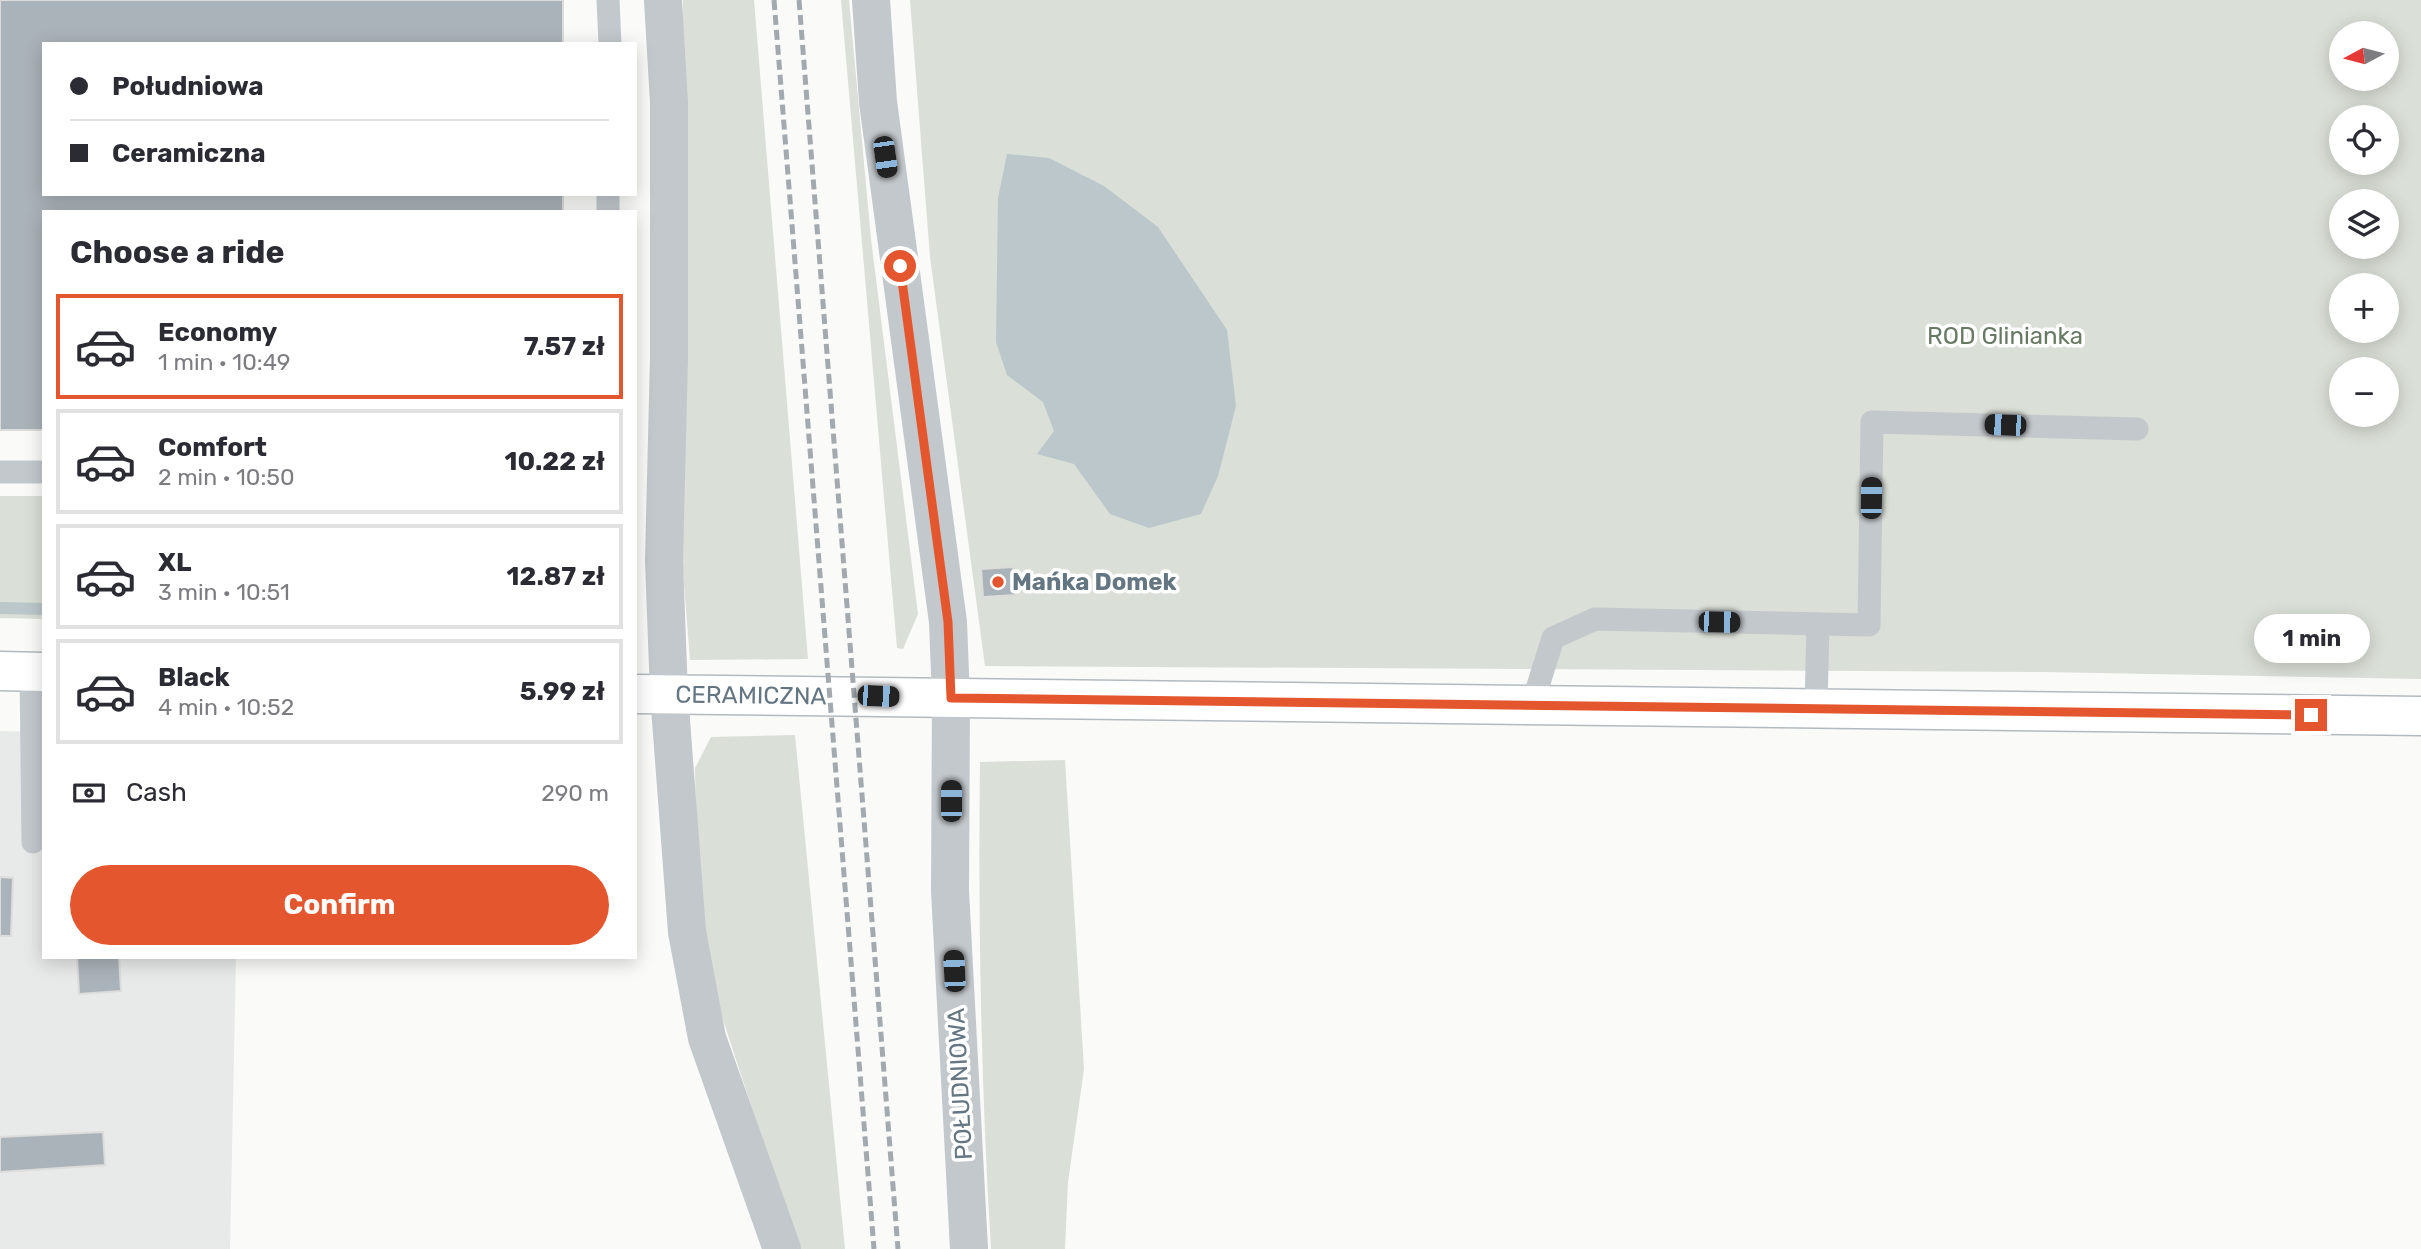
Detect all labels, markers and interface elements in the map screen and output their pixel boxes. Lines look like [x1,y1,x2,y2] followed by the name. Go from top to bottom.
[2329,21,2399,91] north arrow
[2329,21,2399,427] map controls
[112,71,264,102] text: Południowa
[2329,105,2399,175] button: locate
[872,135,899,179] car
[112,138,266,169] text: Ceramiczna
[2329,189,2399,259] button: layers
[70,233,284,271] text: Choose a ride
[884,250,916,282] route start
[2329,273,2399,343] button: +
[74,315,137,378] icon: car
[158,317,277,348] text: Economy
[1927,322,2083,350] park label: ROD Glinianka
[524,331,605,362] text: 7.57 zł
[158,348,290,376] text: 1 min · 10:49
[2329,357,2399,427] button: −
[1984,414,2027,436] car
[74,430,137,493] icon: car
[158,432,267,463] text: Comfort
[505,446,605,477] text: 10.22 zł
[158,463,295,491] text: 2 min · 10:50
[1861,477,1882,519] car
[74,545,137,608] icon: car
[158,547,191,578] text: XL
[507,561,605,592] text: 12.87 zł
[1012,568,1177,596] place label: Mańka Domek
[990,574,1006,590] marker: Mańka Domek
[158,578,290,606] text: 3 min · 10:51
[1698,611,1741,633] car
[2253,614,2369,662] callout: 1 min
[2283,624,2341,652] text: 1 min
[74,660,137,723] icon: car
[158,662,230,693] text: Black
[520,676,605,707] text: 5.99 zł
[675,680,827,710] street label: CERAMICZNA
[857,685,900,707] car
[158,693,294,721] text: 4 min · 10:52
[2295,699,2327,731] route end
[70,774,108,812] icon: cash
[126,777,187,808] text: Cash
[541,779,609,807] text: 290 m
[941,780,962,822] car
[70,865,609,945] button: Confirm
[943,949,966,993] car
[942,1007,978,1161] street label: POŁUDNIOWA

